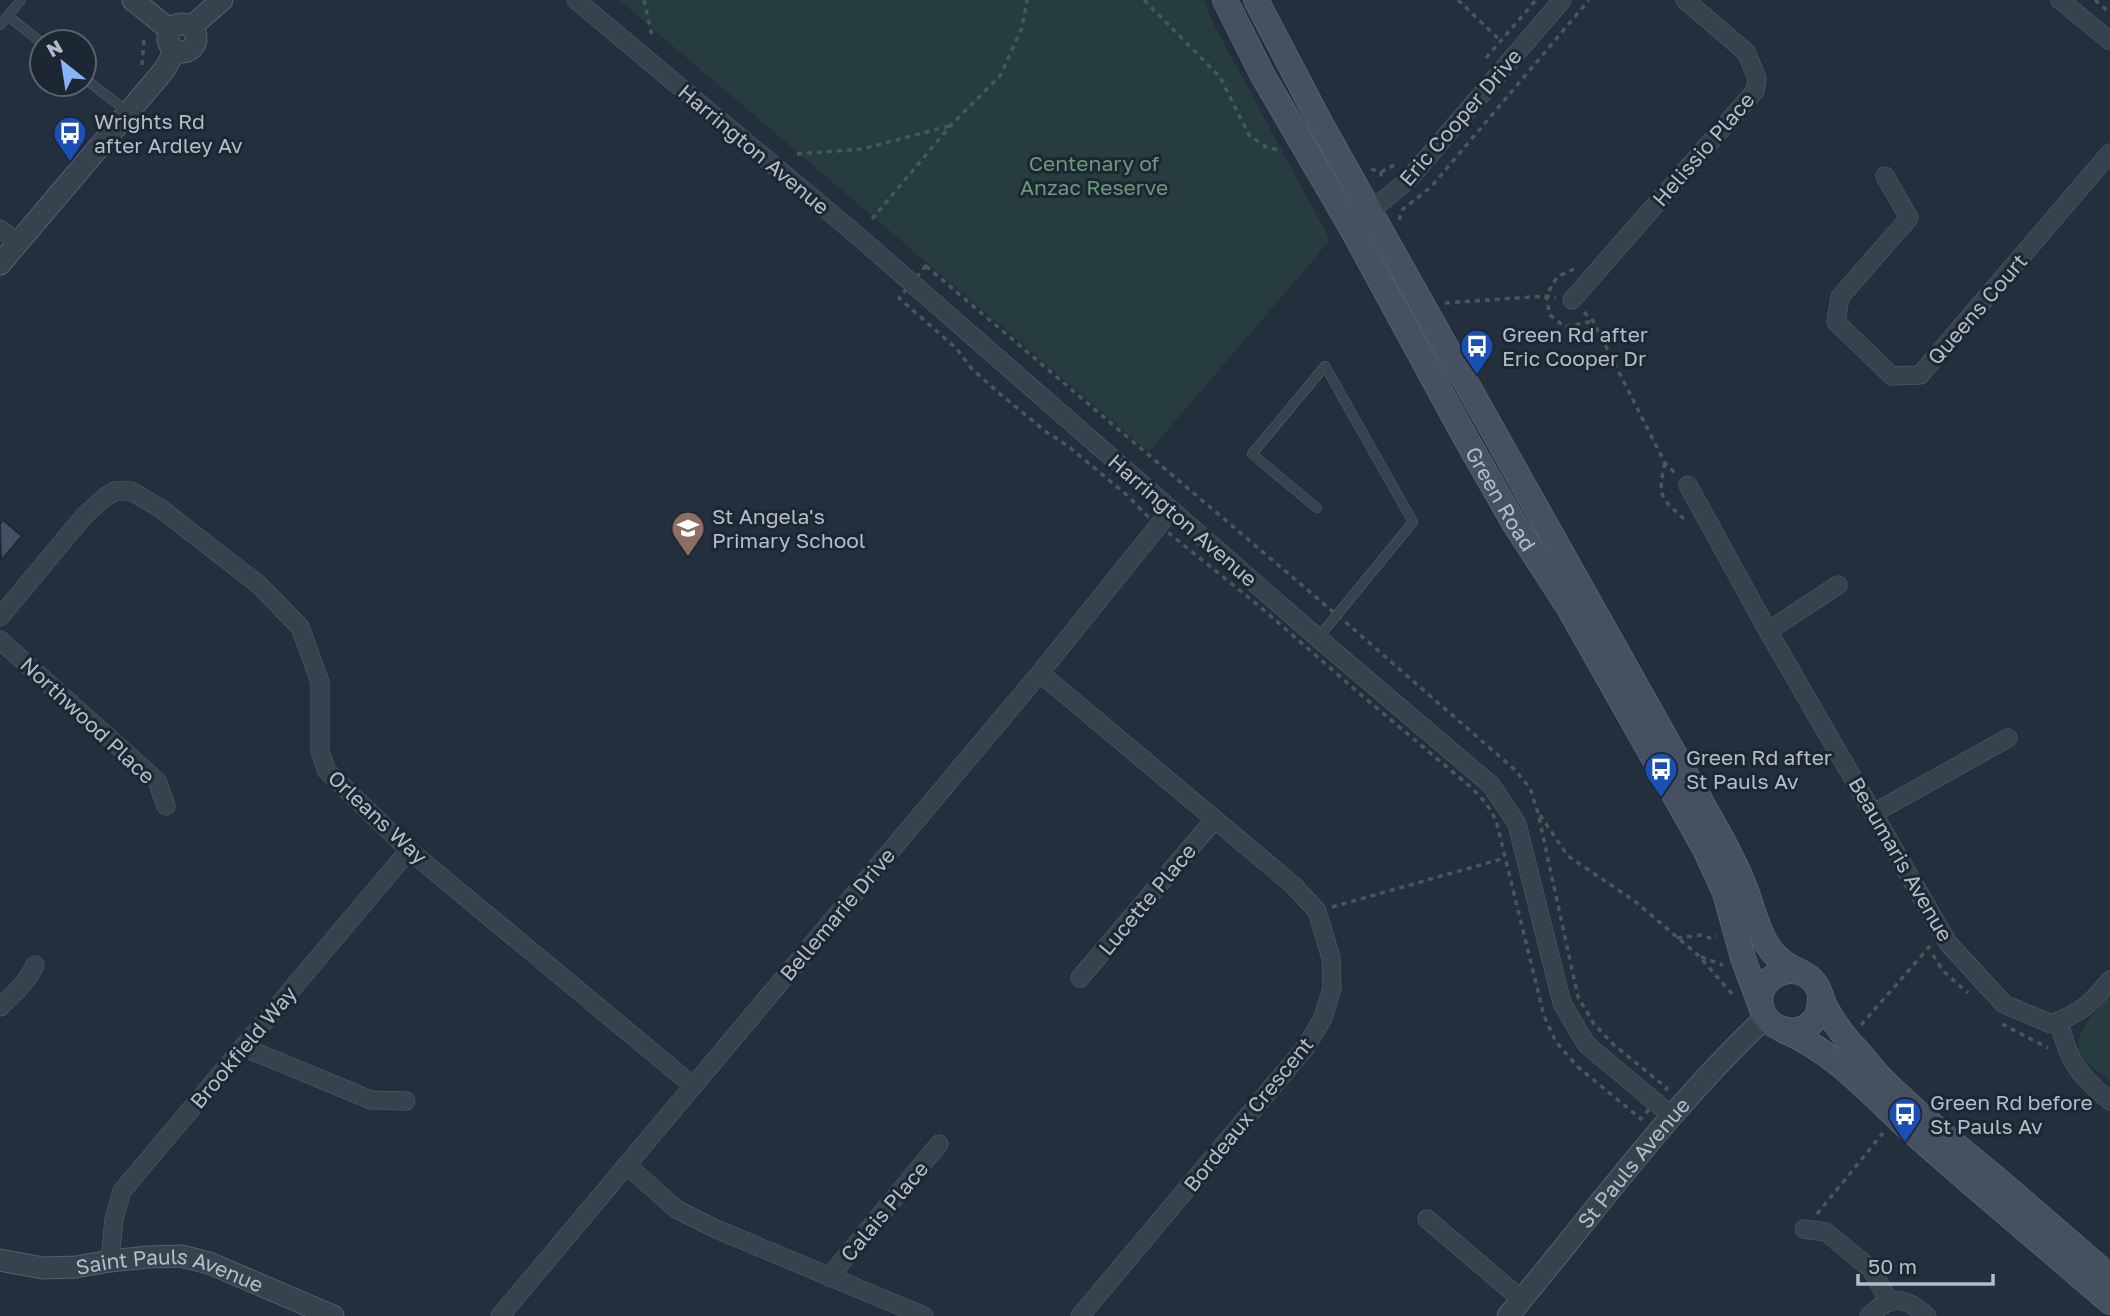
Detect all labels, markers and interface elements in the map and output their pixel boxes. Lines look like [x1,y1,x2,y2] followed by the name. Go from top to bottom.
[28,28,98,98] north arrow
[42,34,66,61] text: N
[1393,43,1527,191] street label: Eric Cooper Drive
[673,78,835,220] street label: Harrington Avenue
[1647,87,1759,211] street label: Helissio Place
[94,108,243,158] place label: Wrights Rd after Ardley Av
[51,114,89,163] bus stop icon: Wrights Rd after Ardley Av
[1020,150,1168,200] park label: Centenary of Anzac Reserve
[1922,248,2032,370] street label: Queens Court
[1502,321,1648,371] place label: Green Rd after Eric Cooper Dr
[1458,327,1496,376] bus stop icon: Green Rd after Eric Cooper Dr
[1460,442,1542,556] street label: Green Road
[1103,448,1263,592] street label: Harrington Avenue
[712,503,866,553] place label: St Angela's Primary School
[669,509,707,558] school or university icon: St Angela's Primary School
[15,651,161,789] street label: Northwood Place
[1686,744,1832,794] place label: Green Rd after St Pauls Av
[1642,750,1680,799] bus stop icon: Green Rd after St Pauls Av
[323,764,433,870] street label: Orleans Way
[1843,772,1959,946] street label: Beaumaris Avenue
[1093,838,1201,960] street label: Lucette Place
[774,842,900,986] street label: Bellemarie Drive
[184,980,302,1113] street label: Brookfield Way
[1178,1031,1318,1197] street label: Bordeaux Crescent
[1930,1089,2093,1139] place label: Green Rd before St Pauls Av
[1572,1092,1695,1233] street label: St Pauls Avenue
[1886,1095,1924,1144] bus stop icon: Green Rd before St Pauls Av
[835,1156,933,1266] street label: Calais Place
[74,1242,267,1298] street label: Saint Pauls Avenue
[1858,1242,1993,1286] scale bar
[1868,1253,1917,1279] text: 50 m

